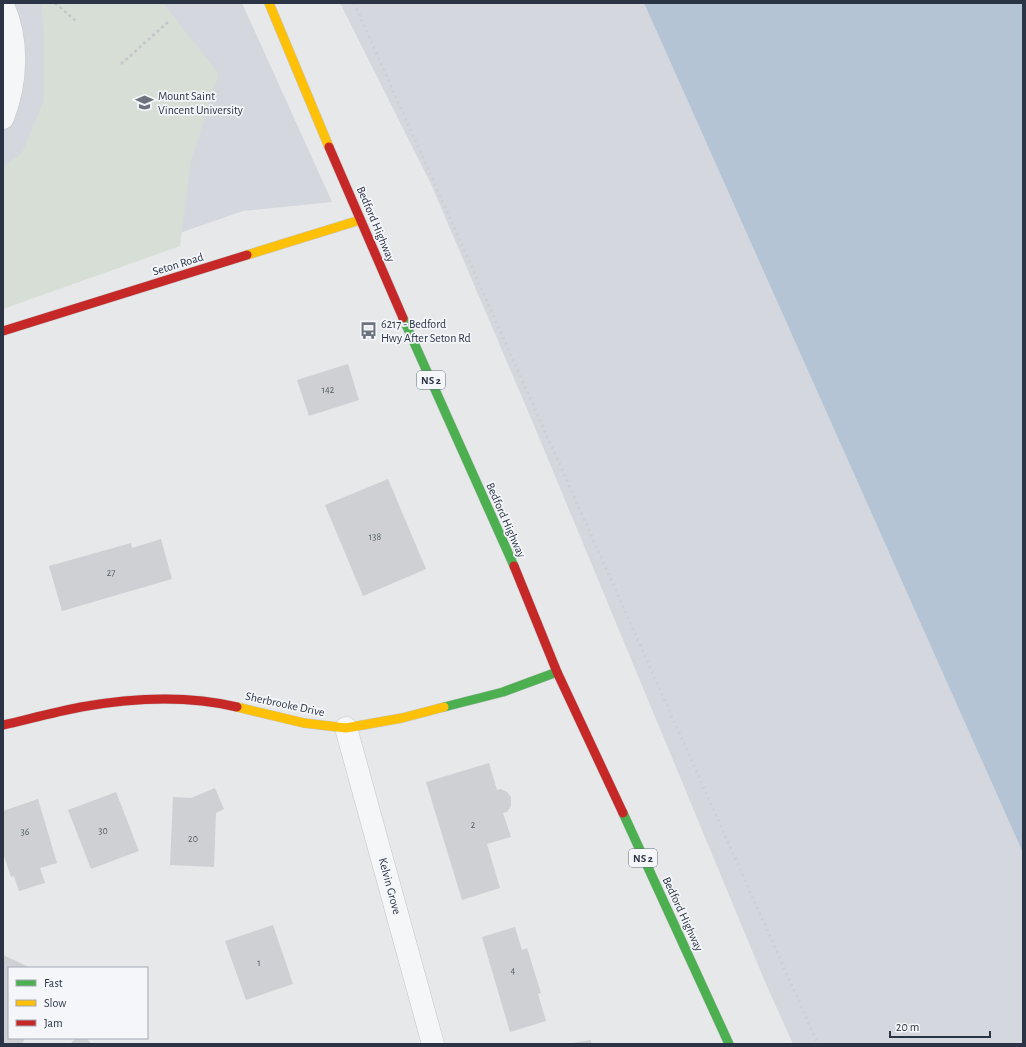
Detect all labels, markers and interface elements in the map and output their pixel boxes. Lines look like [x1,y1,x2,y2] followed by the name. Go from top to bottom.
[158,90,243,117] place label: Mount Saint Vincent University
[135,93,155,113] school or university icon: Mount Saint Vincent University
[354,185,397,264] street label: Bedford Highway
[151,251,205,277] street label: Seton Road
[381,318,471,345] place label: 6217 - Bedford Hwy After Seton Rd
[358,321,378,341] bus stop icon: 6217 - Bedford Hwy After Seton Rd
[417,371,445,389] road number: NS 2
[322,385,335,395] house number: 142
[483,481,528,560] street label: Bedford Highway
[369,532,381,542] house number: 138
[107,568,115,578] house number: 27
[244,690,326,718] street label: Sherbrooke Drive
[471,820,476,830] house number: 2
[98,826,108,836] house number: 30
[21,827,30,837] house number: 36
[188,834,198,844] house number: 20
[629,849,657,867] road number: NS 2
[377,856,403,916] street label: Kelvin Grove
[660,875,705,954] street label: Bedford Highway
[257,958,261,968] house number: 1
[511,966,516,976] house number: 4
[8,967,148,1039] legend
[44,977,63,989] text: Fast
[44,997,66,1009] text: Slow
[890,1013,990,1039] scale bar
[44,1017,63,1029] text: Jam
[896,1021,919,1033] text: 20 m

